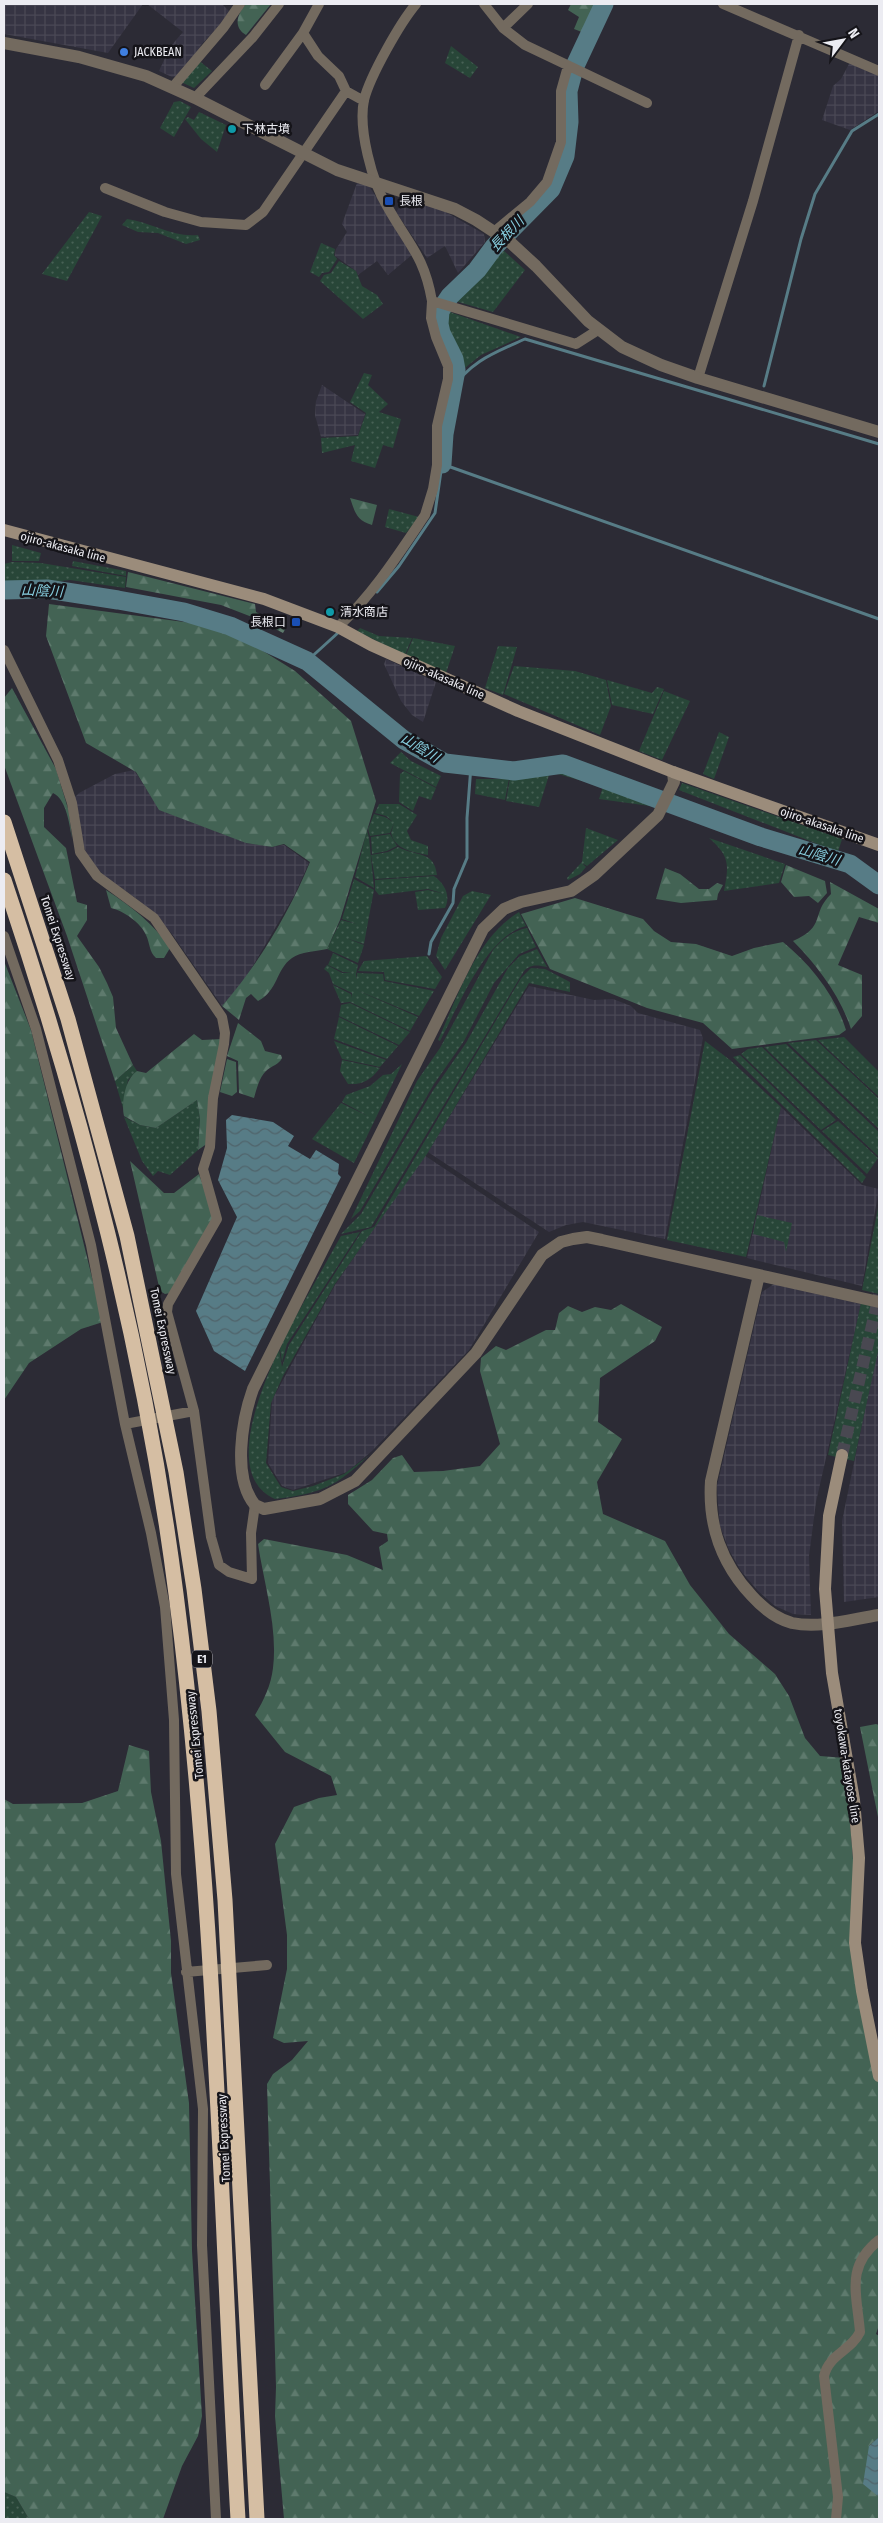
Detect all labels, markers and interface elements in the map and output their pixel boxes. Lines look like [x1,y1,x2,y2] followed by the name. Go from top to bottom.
[818,15,868,65] north arrow
[844,25,863,41] text: N
[134,45,182,59] place label: JACKBEAN
[118,46,130,58] marker: JACKBEAN
[242,122,290,136] place label: 下林古墳
[226,123,238,135] marker: 下林古墳
[399,194,423,208] place label: 長根
[383,195,395,207] marker: 長根
[486,212,529,255] water label: 長根川
[19,529,107,565] street label: ojiro-akasaka line
[21,581,65,601] water label: 山陰川
[340,605,388,619] place label: 清水商店
[324,606,336,618] marker: 清水商店
[250,615,286,629] place label: 長根口
[290,616,302,628] marker: 長根口
[401,654,487,702] street label: ojiro-akasaka line
[398,730,444,767] water label: 山陰川
[778,804,866,846] street label: ojiro-akasaka line
[796,841,843,870] water label: 山陰川
[38,894,78,983] street label: Tomei Expressway
[147,1286,179,1376] street label: Tomei Expressway
[192,1650,212,1668] road number: E1
[183,1690,207,1780] street label: Tomei Expressway
[831,1708,863,1824] street label: toyokawa-katayose line
[215,2093,233,2182] street label: Tomei Expressway

